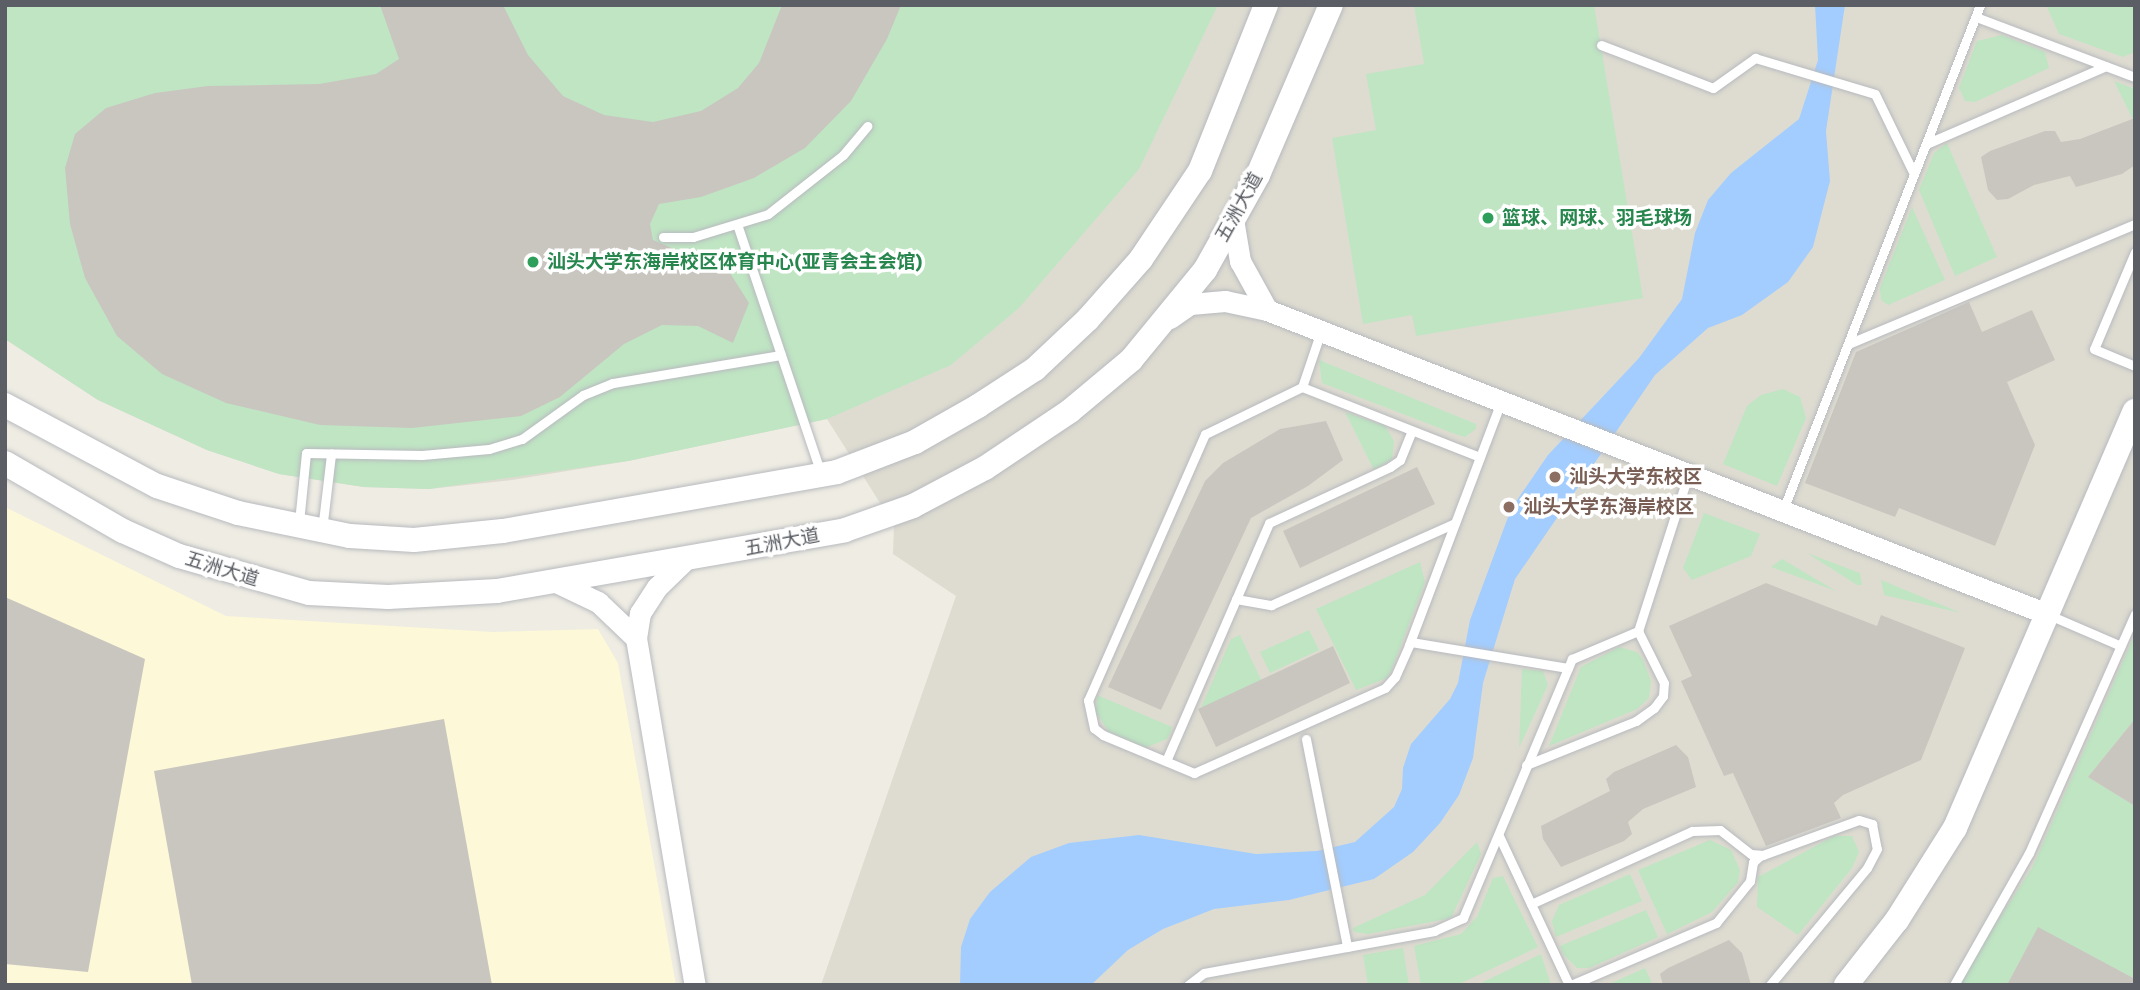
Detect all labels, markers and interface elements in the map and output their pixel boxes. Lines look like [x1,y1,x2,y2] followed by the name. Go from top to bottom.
[1211,168,1267,246] street label: 五洲大道
[1502,207,1692,229] place label: 篮球、网球、羽毛球场
[1480,210,1496,226] marker: 篮球、网球、羽毛球场
[547,251,923,273] place label: 汕头大学东海岸校区体育中心(亚青会主会馆)
[525,254,541,270] marker: 汕头大学东海岸校区体育中心(亚青会主会馆)
[1569,466,1702,488] place label: 汕头大学东校区
[1547,469,1563,485] marker: 汕头大学东校区
[1523,496,1694,518] place label: 汕头大学东海岸校区
[1501,499,1517,515] marker: 汕头大学东海岸校区
[743,524,821,560] street label: 五洲大道
[182,547,262,591] street label: 五洲大道

